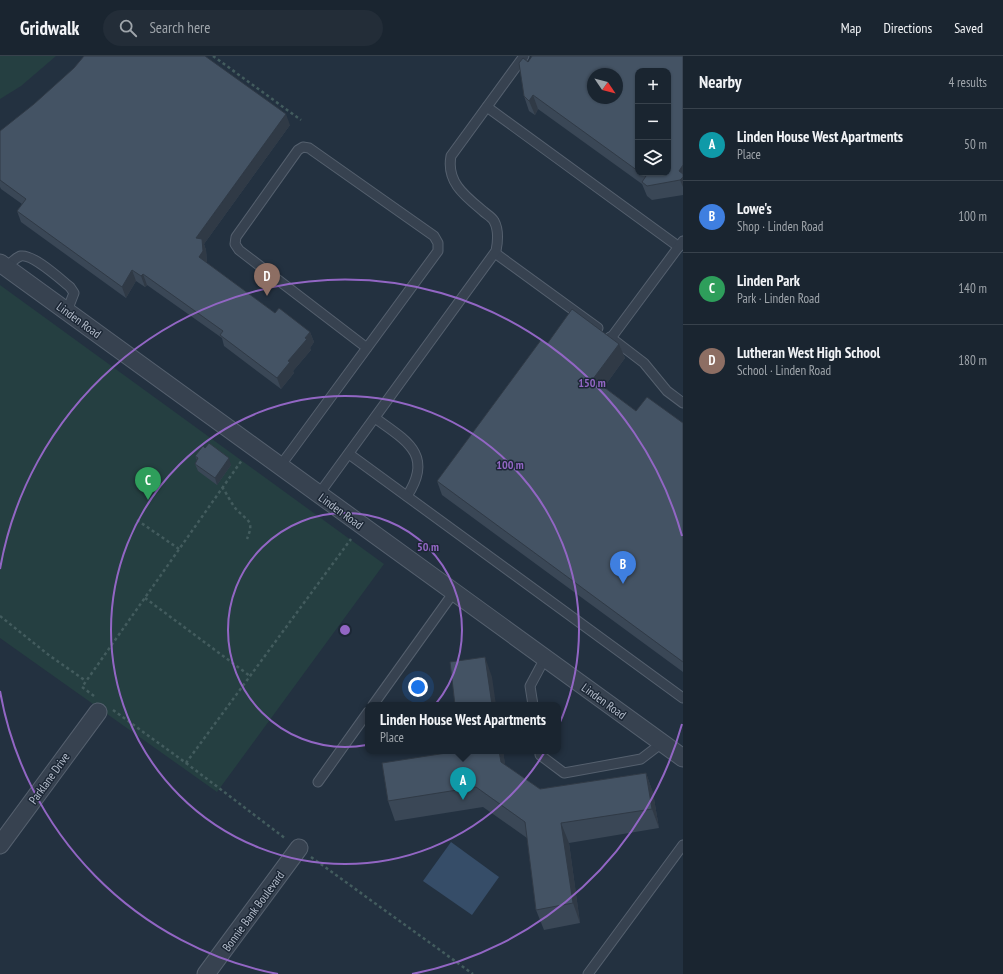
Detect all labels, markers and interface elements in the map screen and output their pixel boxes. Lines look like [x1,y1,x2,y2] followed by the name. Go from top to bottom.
[103,10,383,46] search box
[20,16,79,40] text: Gridwalk
[117,17,139,39] icon: search
[149,18,210,37] text: Search here
[841,19,861,37] text: Map
[883,19,932,37] text: Directions
[954,19,983,37] text: Saved
[587,68,623,104] north arrow
[635,68,671,176] map controls
[635,68,671,104] button: +
[699,71,742,93] text: Nearby
[948,74,987,91] text: 4 results
[635,104,671,140] button: −
[737,127,903,146] text: Linden House West Apartments
[709,136,715,153] text: A
[964,136,987,153] text: 50 m
[635,140,671,176] button: layers
[737,146,761,163] text: Place
[737,199,772,218] text: Lowe's
[709,208,715,225] text: B
[958,208,987,225] text: 100 m
[737,218,823,235] text: Shop · Linden Road
[254,263,280,296] pin: D
[737,271,800,290] text: Linden Park
[709,280,715,297] text: C
[958,280,987,297] text: 140 m
[737,290,820,307] text: Park · Linden Road
[54,299,104,341] street label: Linden Road
[737,343,880,362] text: Lutheran West High School
[709,352,715,369] text: D
[958,352,987,369] text: 180 m
[737,362,831,379] text: School · Linden Road
[578,375,606,390] text: 150 m
[496,457,524,472] text: 100 m
[135,467,161,500] pin: C
[316,490,366,532] street label: Linden Road
[417,539,439,554] text: 50 m
[610,551,636,584] pin: B
[338,623,352,637] centre of rings
[408,677,428,697] your location
[579,680,629,722] street label: Linden Road
[365,702,561,754] popup
[380,710,546,729] text: Linden House West Apartments
[380,729,404,746] text: Place
[25,749,73,807] street label: Parklane Drive
[450,767,476,800] pin: A
[219,868,287,954] street label: Bonnie Bank Boulevard

